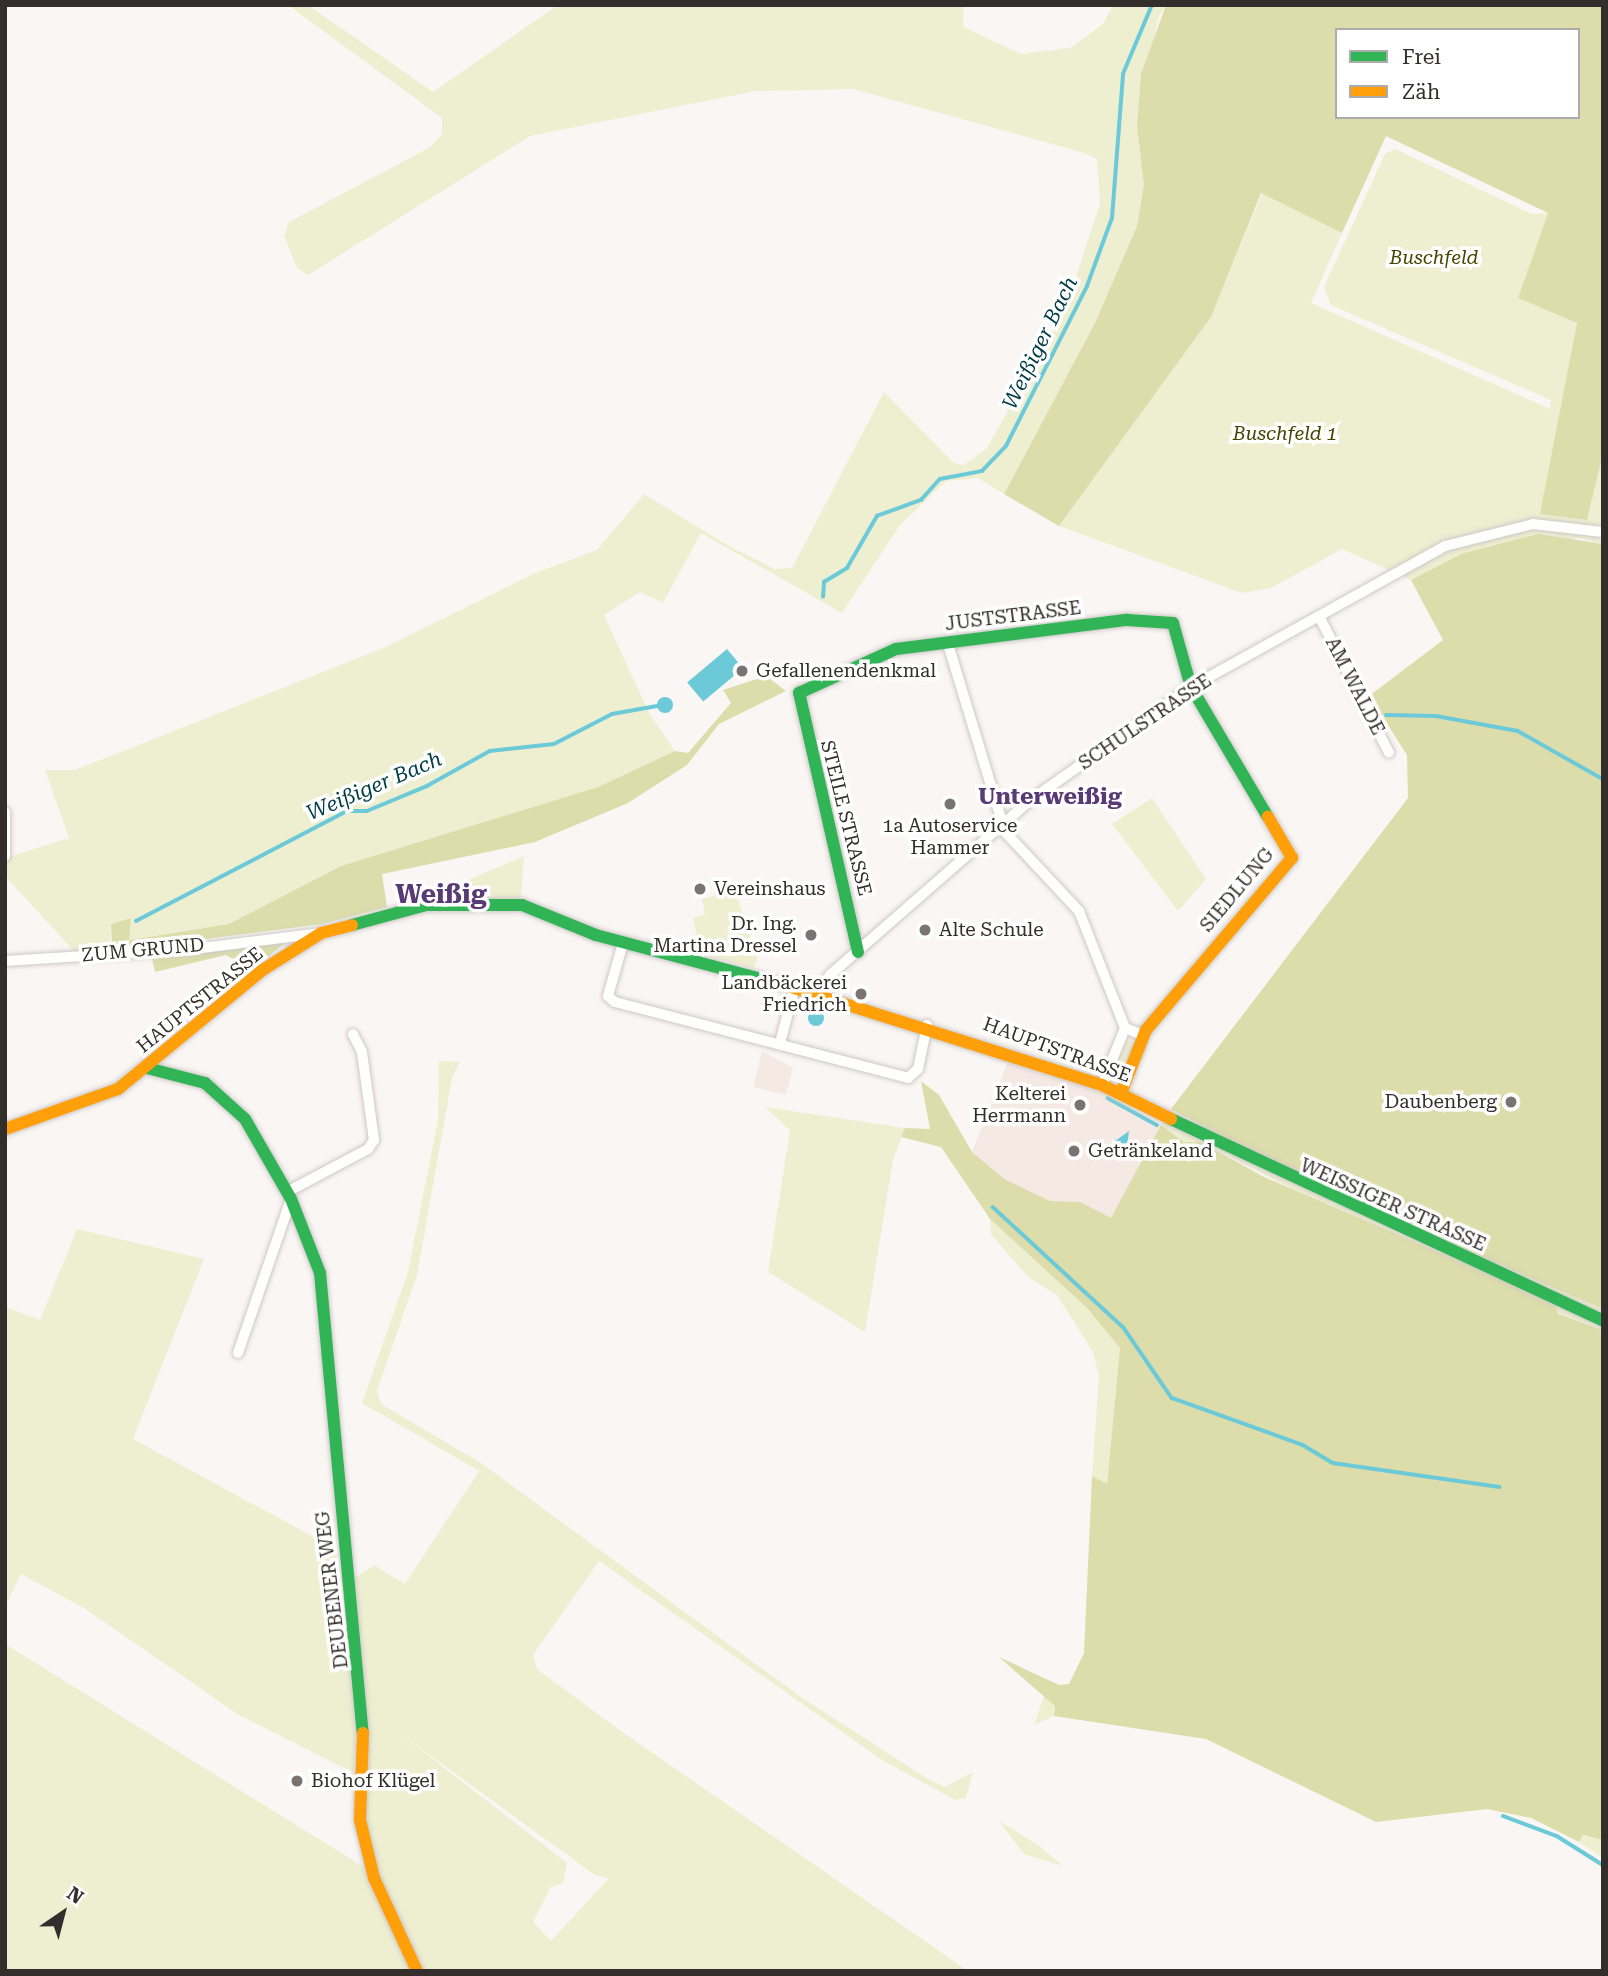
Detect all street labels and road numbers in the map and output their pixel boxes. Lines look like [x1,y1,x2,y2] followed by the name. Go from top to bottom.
[944,596,1082,636] street label: JUSTSTRASSE
[1321,633,1389,739] street label: AM WALDE
[1074,669,1216,775] street label: SCHULSTRASSE
[816,738,876,898] street label: STEILE STRASSE
[1195,843,1279,937] street label: SIEDLUNG
[81,933,205,967] street label: ZUM GRUND
[132,942,268,1058] street label: HAUPTSTRASSE
[980,1013,1134,1087] street label: HAUPTSTRASSE
[1297,1154,1489,1256] street label: WEISSIGER STRASSE
[311,1510,353,1670] street label: DEUBENER WEG

